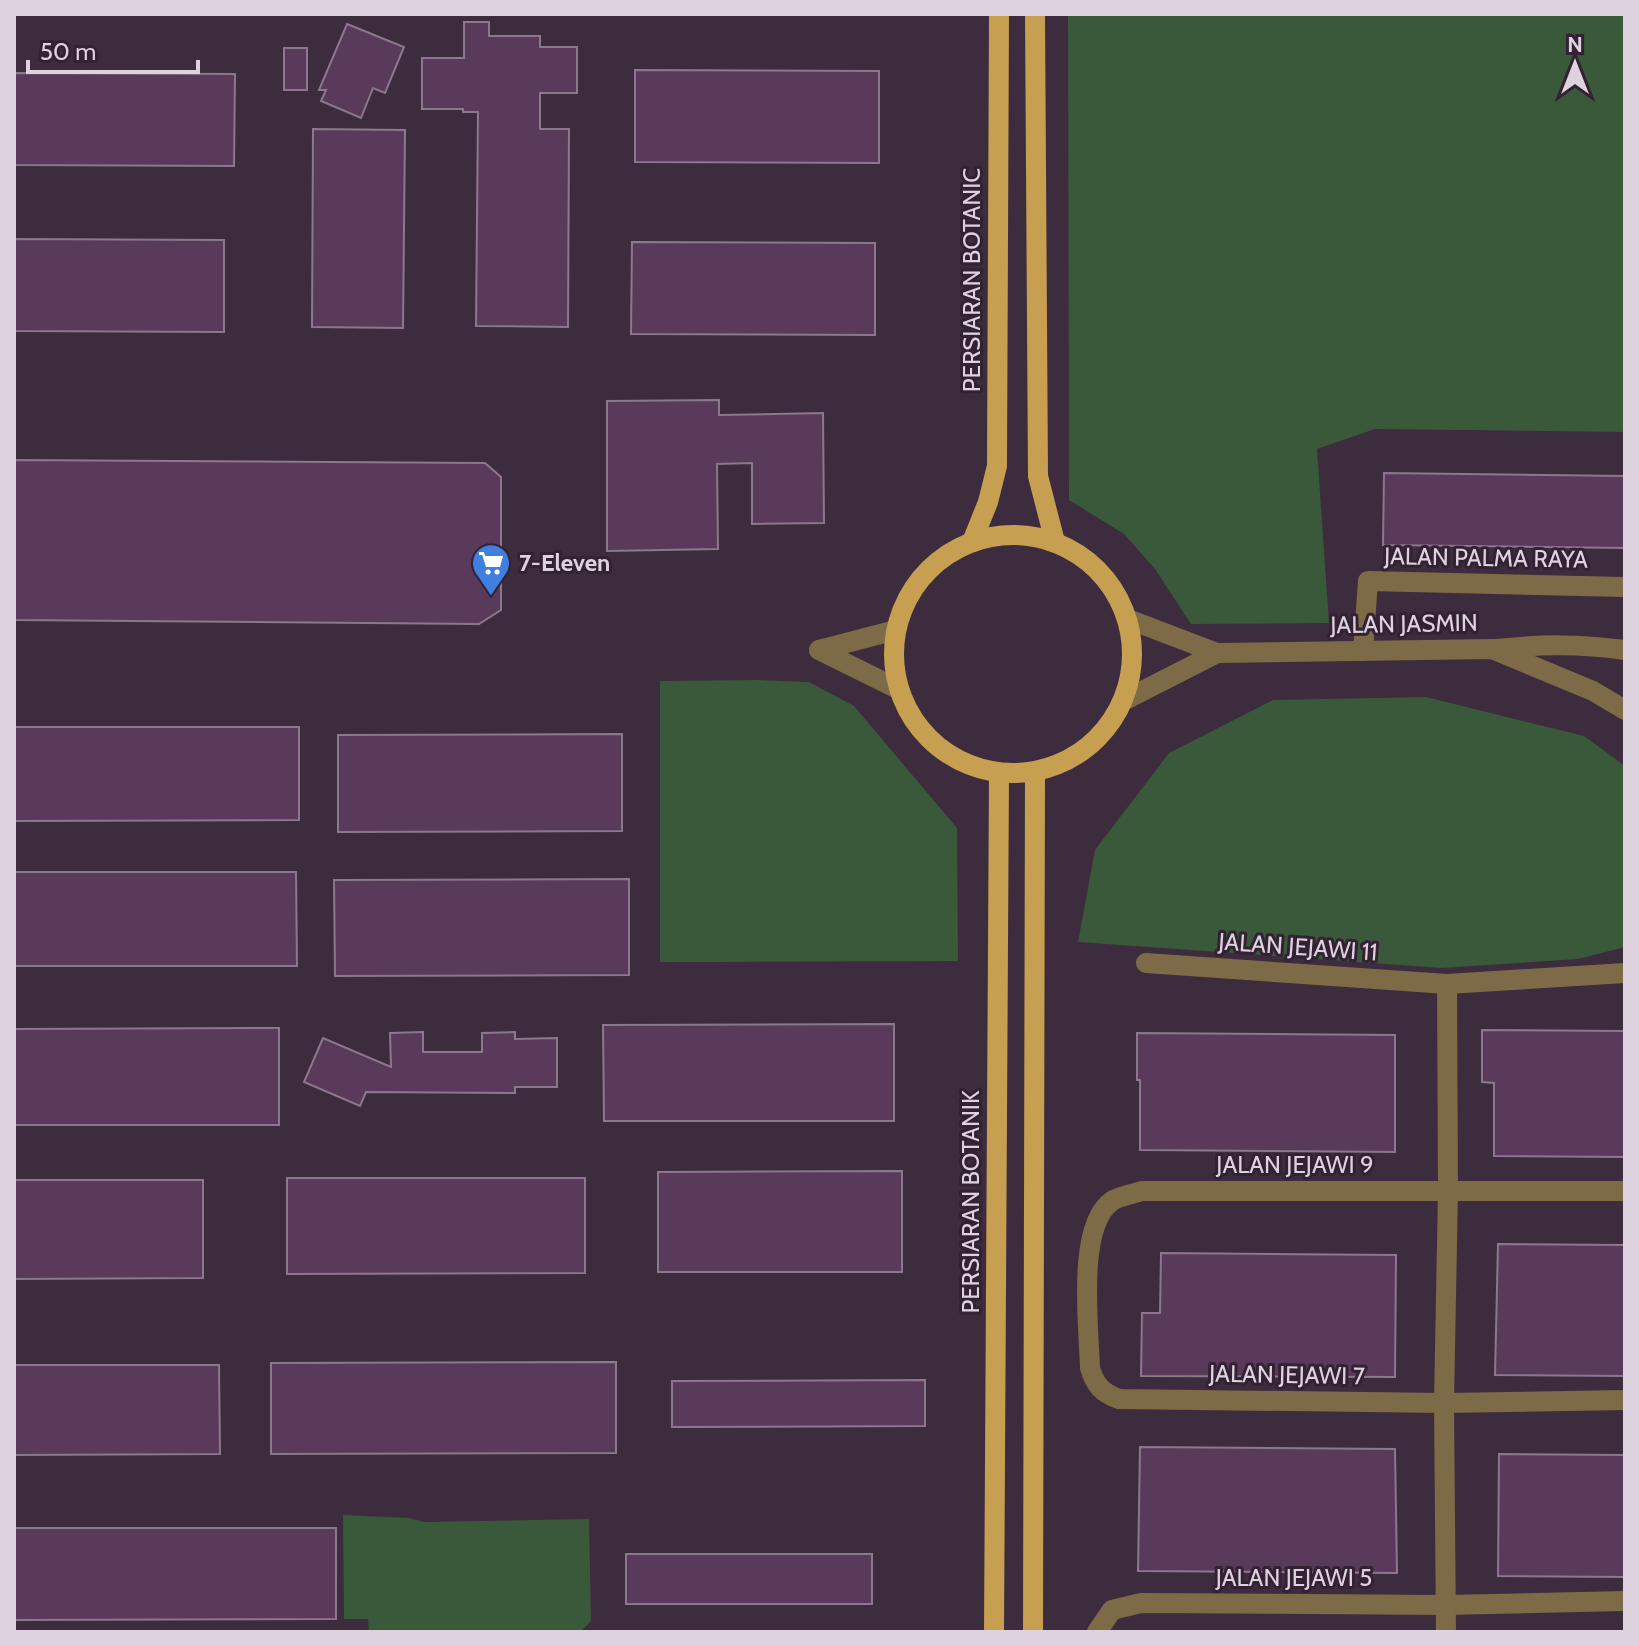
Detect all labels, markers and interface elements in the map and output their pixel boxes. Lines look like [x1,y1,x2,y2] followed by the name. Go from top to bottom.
[28,24,198,74] scale bar
[1535,24,1615,104] north arrow
[1567,31,1583,58] text: N
[40,37,96,66] text: 50 m
[957,168,986,392] street label: PERSIARAN BOTANIC
[1383,541,1588,574] street label: JALAN PALMA RAYA
[470,542,512,597] supermarket icon: 7-Eleven
[519,548,610,577] place label: 7-Eleven
[1329,608,1478,639] street label: JALAN JASMIN
[1217,926,1379,967] street label: JALAN JEJAWI 11
[956,1090,985,1314] street label: PERSIARAN BOTANIK
[1215,1150,1374,1179] street label: JALAN JEJAWI 9
[1208,1359,1365,1390] street label: JALAN JEJAWI 7
[1215,1563,1372,1592] street label: JALAN JEJAWI 5

